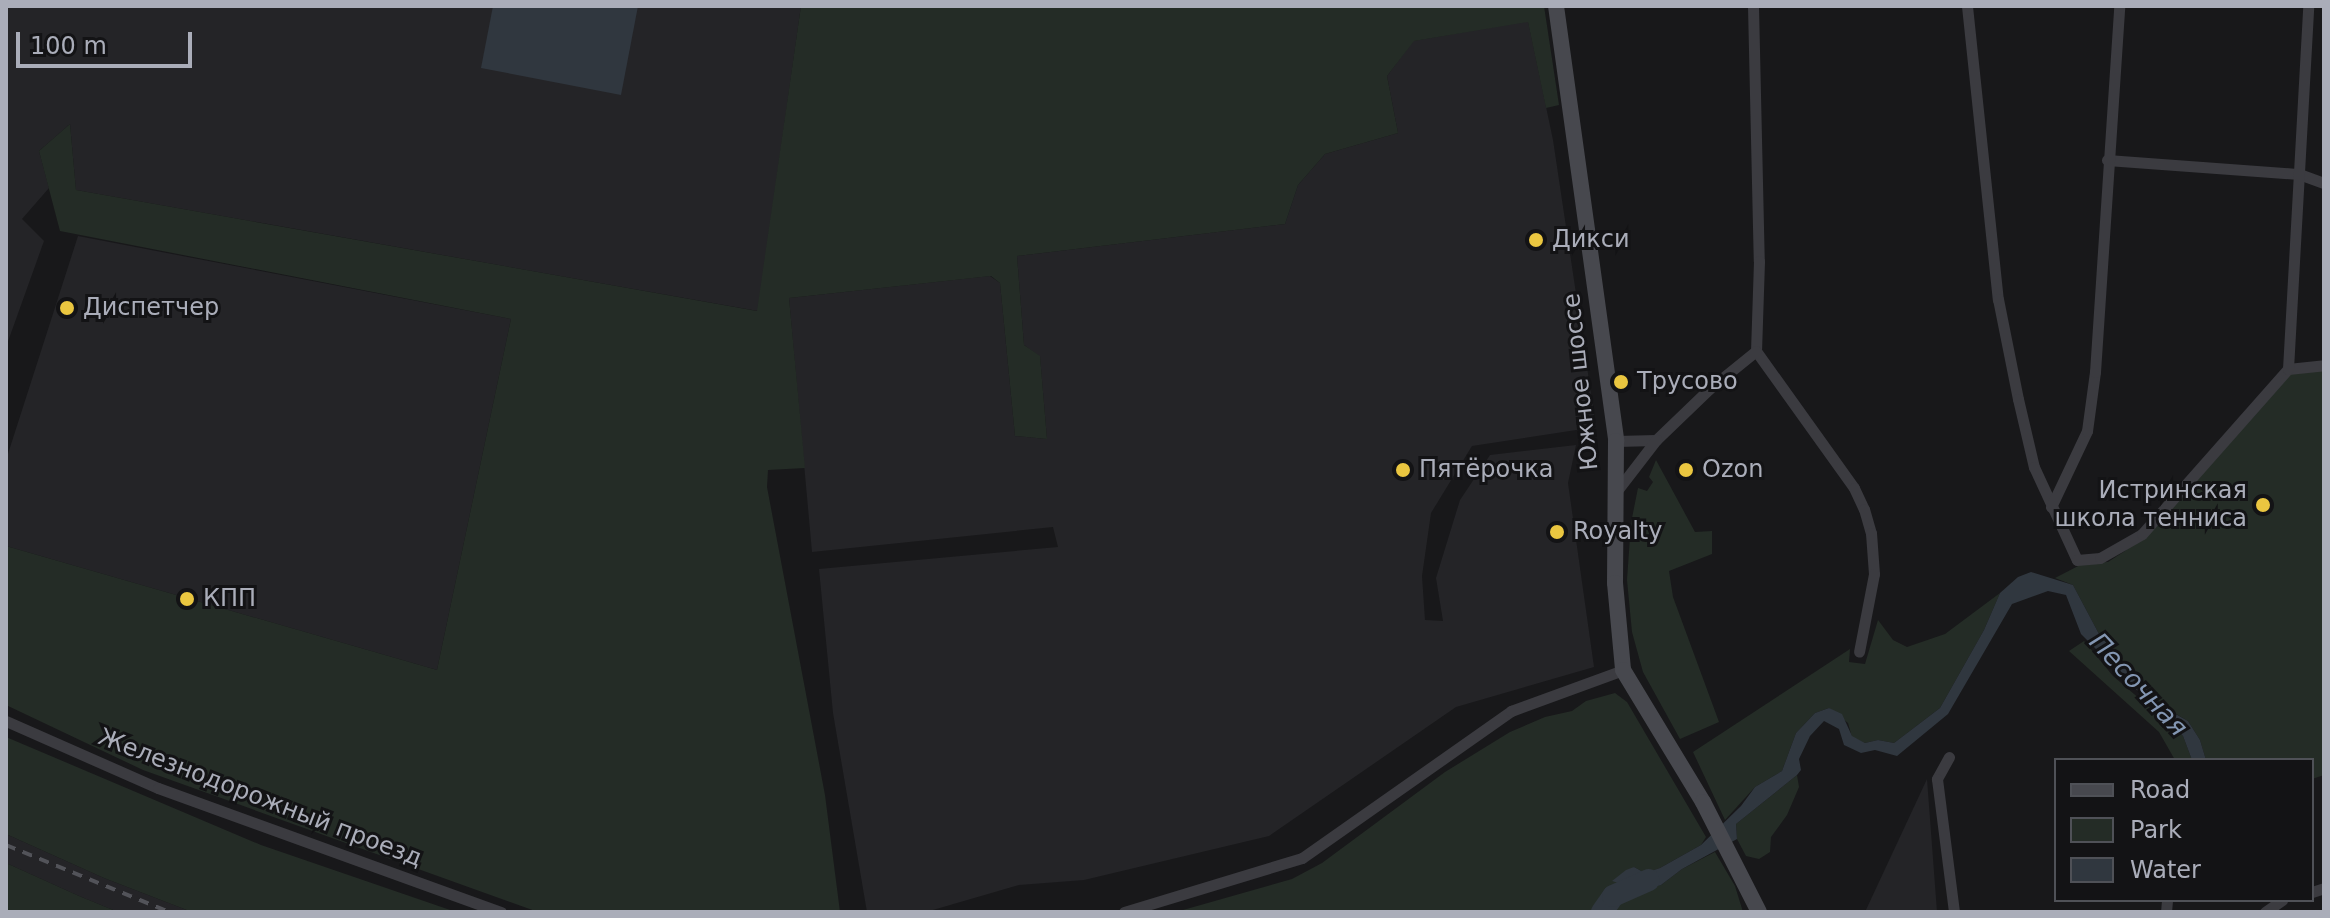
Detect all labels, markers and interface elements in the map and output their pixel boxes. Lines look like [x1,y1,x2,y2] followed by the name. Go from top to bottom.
[20,16,196,66] scale bar
[30,32,107,60] text: 100 m
[1552,226,1630,254] place label: Дикси
[1527,231,1545,249] marker: Дикси
[1557,292,1605,472] street label: Южное шоссе
[83,294,219,322] place label: Диспетчер
[58,299,76,317] marker: Диспетчер
[1637,368,1738,396] place label: Трусово
[1612,373,1630,391] marker: Трусово
[1419,456,1554,484] place label: Пятёрочка
[1702,456,1763,484] place label: Ozon
[1394,461,1412,479] marker: Пятёрочка
[1677,461,1695,479] marker: Ozon
[2055,477,2247,533] place label: Истринская школа тенниса
[2254,496,2272,514] marker: Истринская школа тенниса
[1573,518,1662,546] place label: Royalty
[1548,523,1566,541] marker: Royalty
[203,585,256,613] place label: КПП
[178,590,196,608] marker: КПП
[2082,627,2194,743] water label: Песочная
[94,723,426,873] street label: Железнодорожный проезд
[2054,758,2314,902] legend
[2130,776,2190,804] text: Road
[2130,816,2182,844] text: Park
[2130,856,2201,884] text: Water

